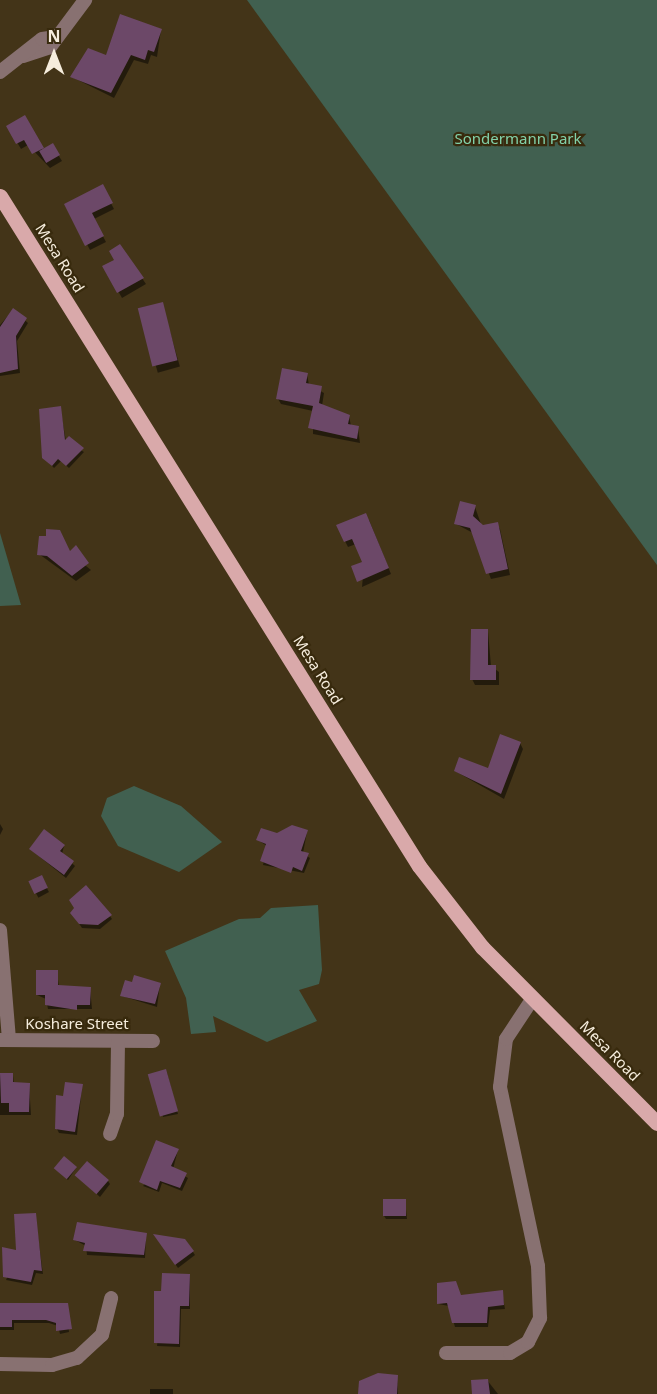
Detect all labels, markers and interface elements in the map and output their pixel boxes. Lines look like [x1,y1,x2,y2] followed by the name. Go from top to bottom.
[24,24,84,84] north arrow
[47,25,61,47] text: N
[454,130,582,148] park label: Sondermann Park
[32,220,88,296] street label: Mesa Road
[290,632,346,708] street label: Mesa Road
[25,1015,129,1033] street label: Koshare Street
[576,1017,644,1085] street label: Mesa Road

